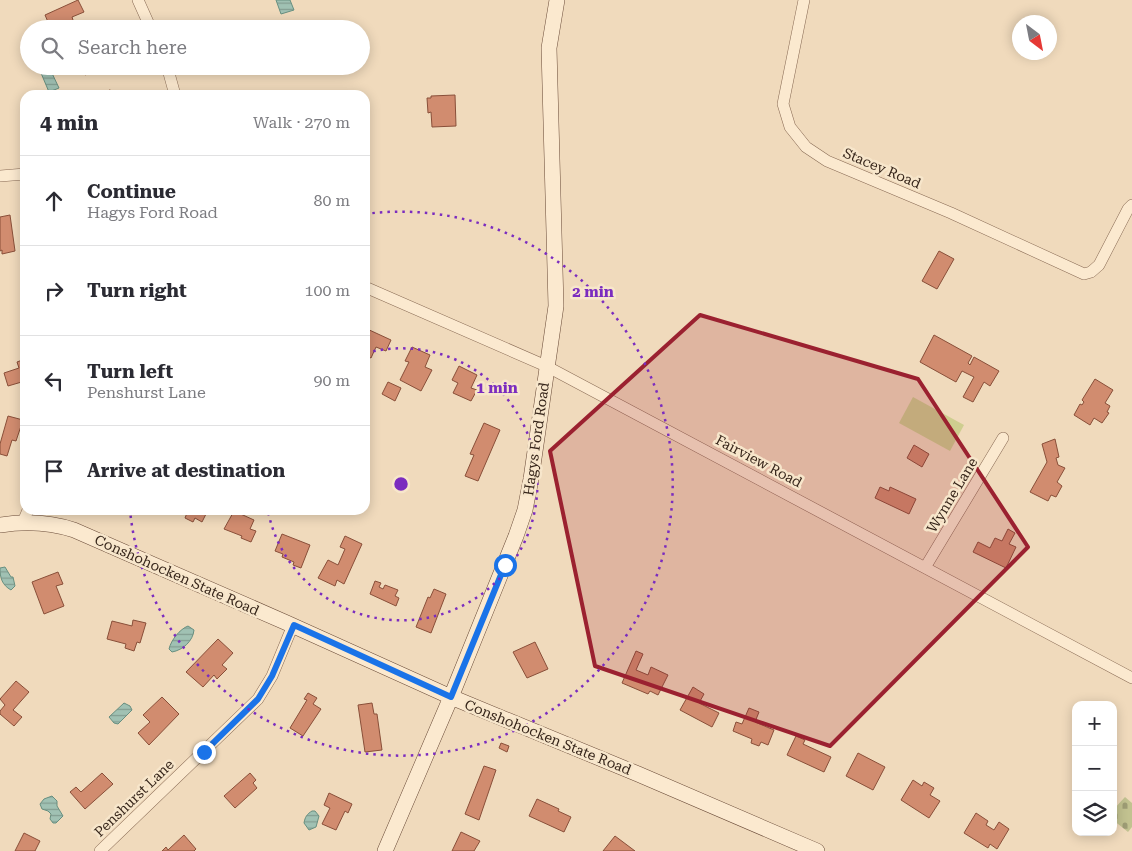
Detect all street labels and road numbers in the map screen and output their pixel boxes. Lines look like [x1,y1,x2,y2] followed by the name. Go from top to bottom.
[841,144,923,192] street label: Stacey Road
[520,381,552,497] street label: Hagys Ford Road
[713,432,805,490] street label: Fairview Road
[923,454,981,535] street label: Wynne Lane
[92,531,262,619] street label: Conshohocken State Road
[462,696,634,778] street label: Conshohocken State Road
[91,756,177,840] street label: Penshurst Lane

